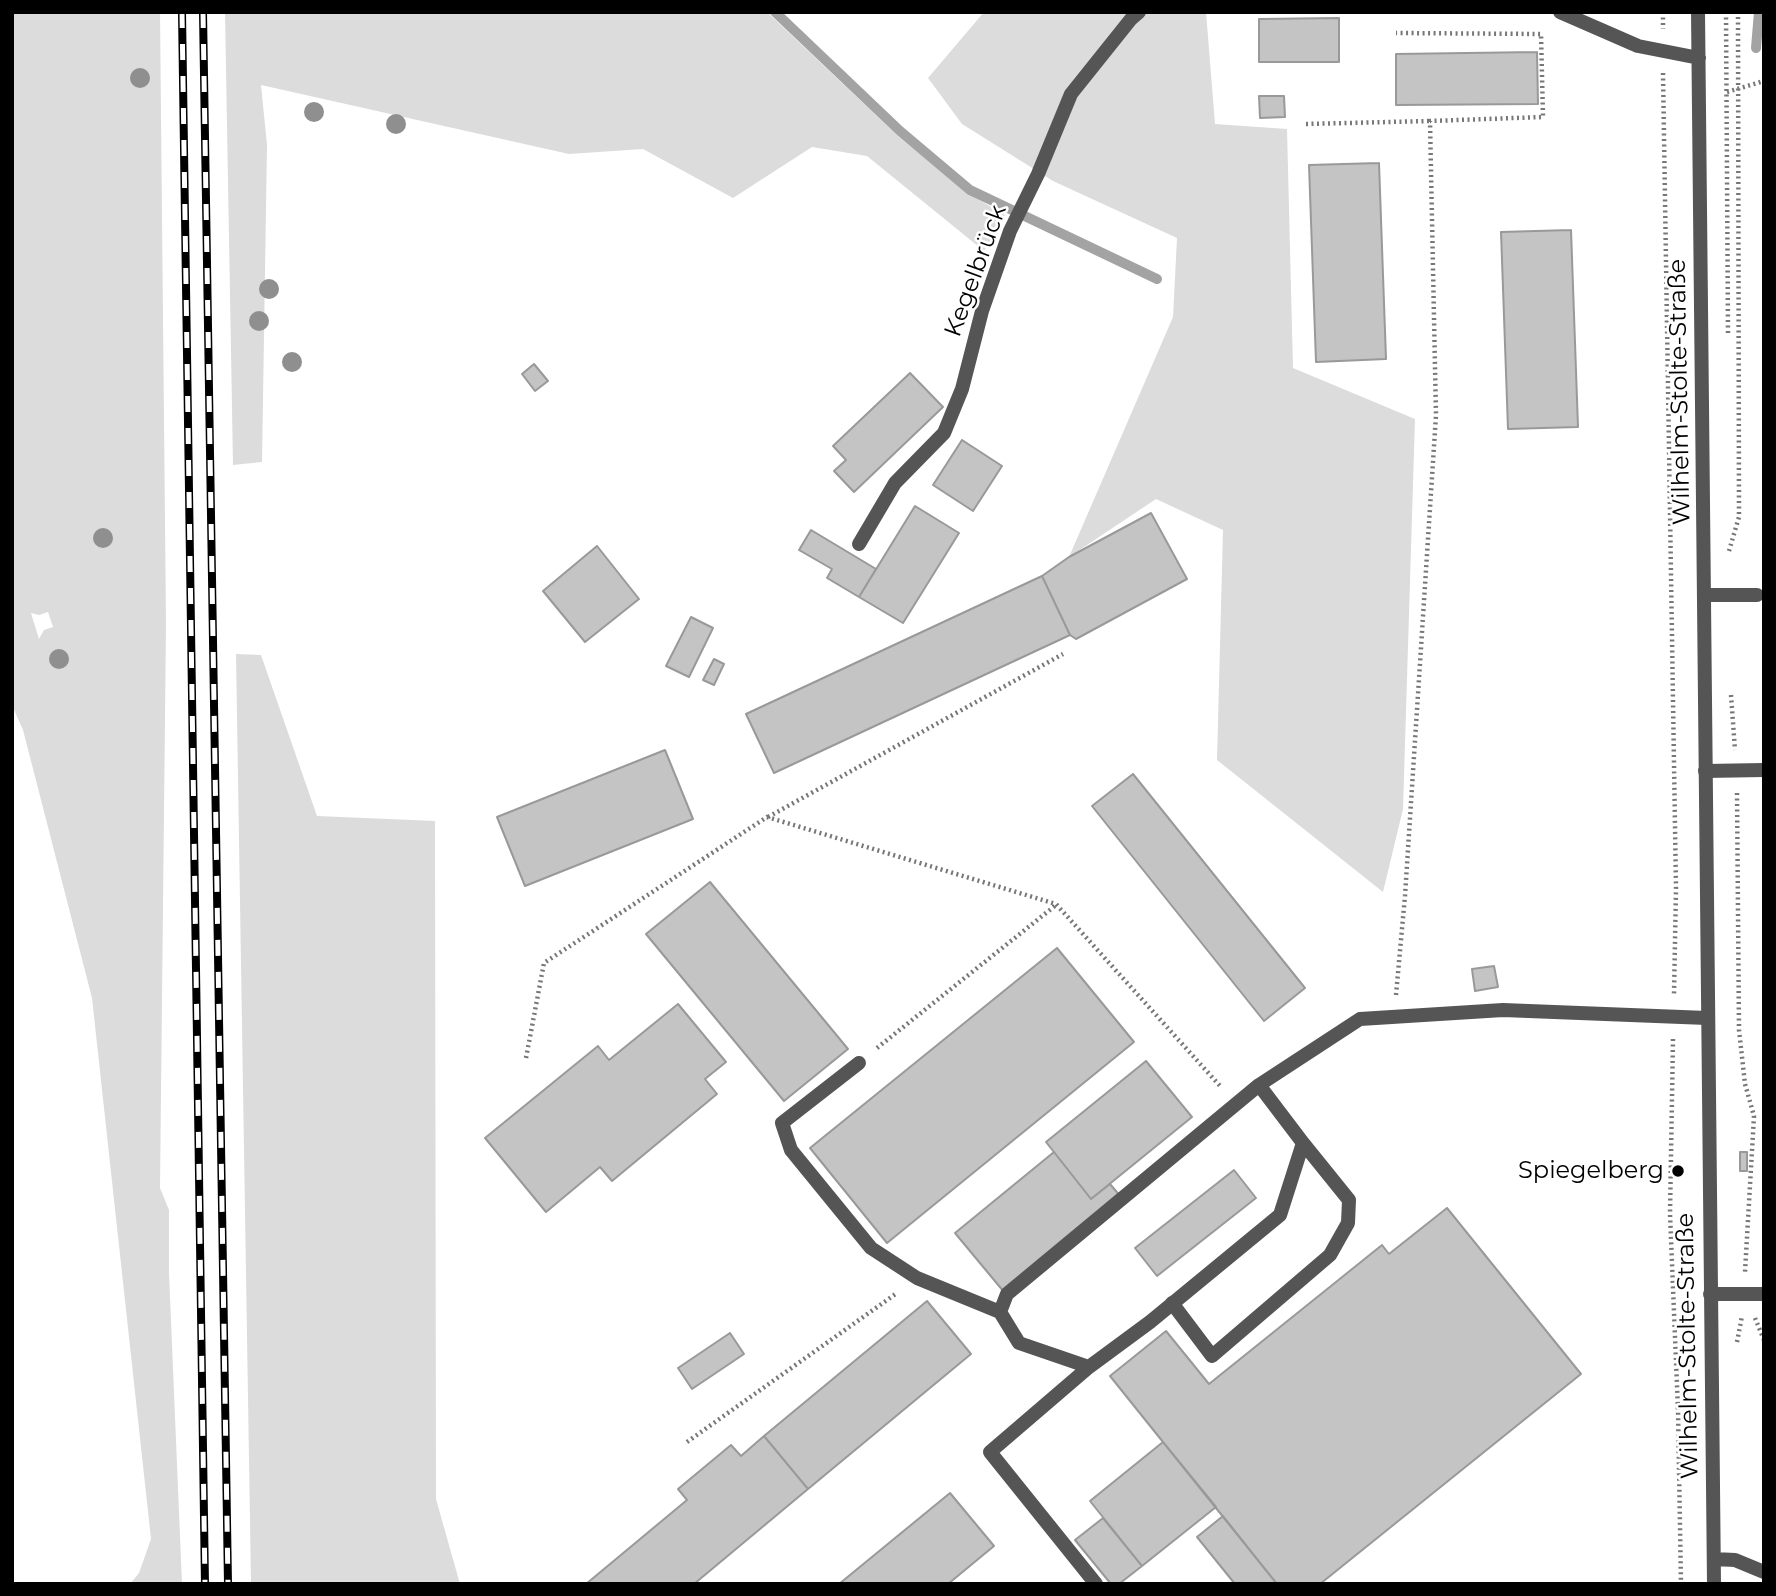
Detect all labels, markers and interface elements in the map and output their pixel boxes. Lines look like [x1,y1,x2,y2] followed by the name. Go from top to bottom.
[939,201,1013,341] street label: Kegelbrück
[1663,259,1697,525] street label: Wilhelm-Stolte-Straße
[1518,1157,1664,1185] place label: Spiegelberg
[1670,1163,1686,1179] marker: Spiegelberg
[1671,1213,1705,1479] street label: Wilhelm-Stolte-Straße

